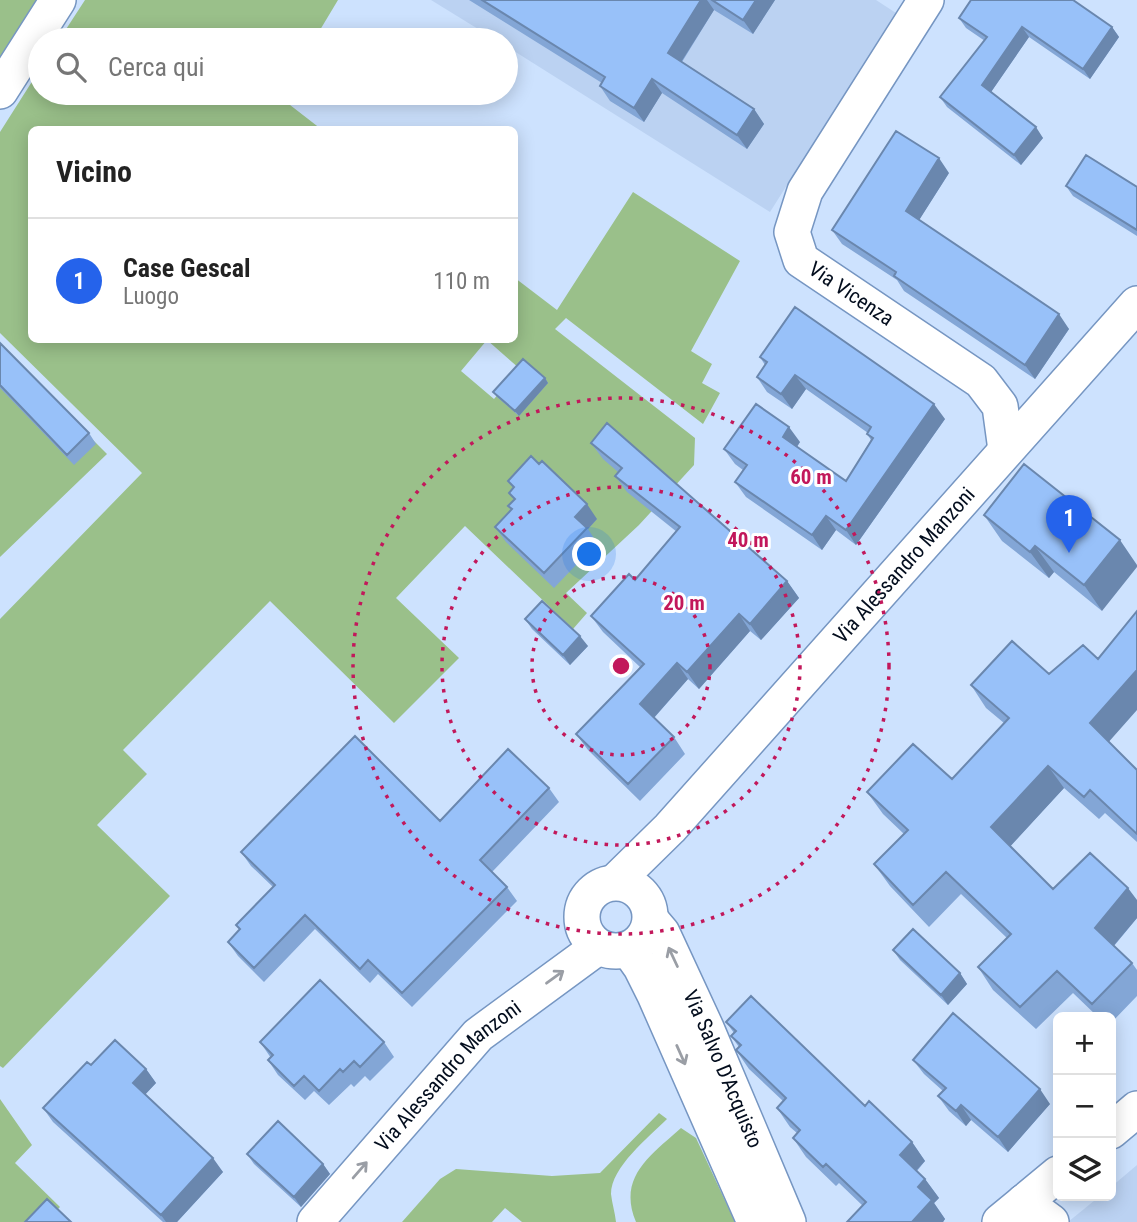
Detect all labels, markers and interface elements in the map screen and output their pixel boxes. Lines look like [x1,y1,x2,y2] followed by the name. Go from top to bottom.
[28,28,518,105] search box
[52,48,90,86] icon: search
[108,52,205,82] text: Cerca qui
[56,154,132,189] text: Vicino
[123,253,251,283] text: Case Gescal
[804,257,898,331] street label: Via Vicenza
[73,268,85,295] text: 1
[433,268,490,295] text: 110 m
[123,283,179,310] text: Luogo
[790,465,832,489] text: 60 m
[829,482,980,648] street label: Via Alessandro Manzoni
[1046,495,1092,553] pin: 1
[727,528,769,552] text: 40 m
[572,537,606,571] your location
[663,591,705,615] text: 20 m
[609,654,633,678] centre of rings
[666,947,679,968] one-way arrow
[546,970,565,985] one-way arrow
[678,986,767,1151] street label: Via Salvo D'Acquisto
[370,996,526,1156] street label: Via Alessandro Manzoni
[1053,1012,1116,1201] map controls
[1053,1012,1116,1075] button: +
[675,1044,688,1065] one-way arrow
[1053,1075,1116,1138] button: −
[1053,1138,1116,1201] button: layers
[351,1162,367,1180] one-way arrow

